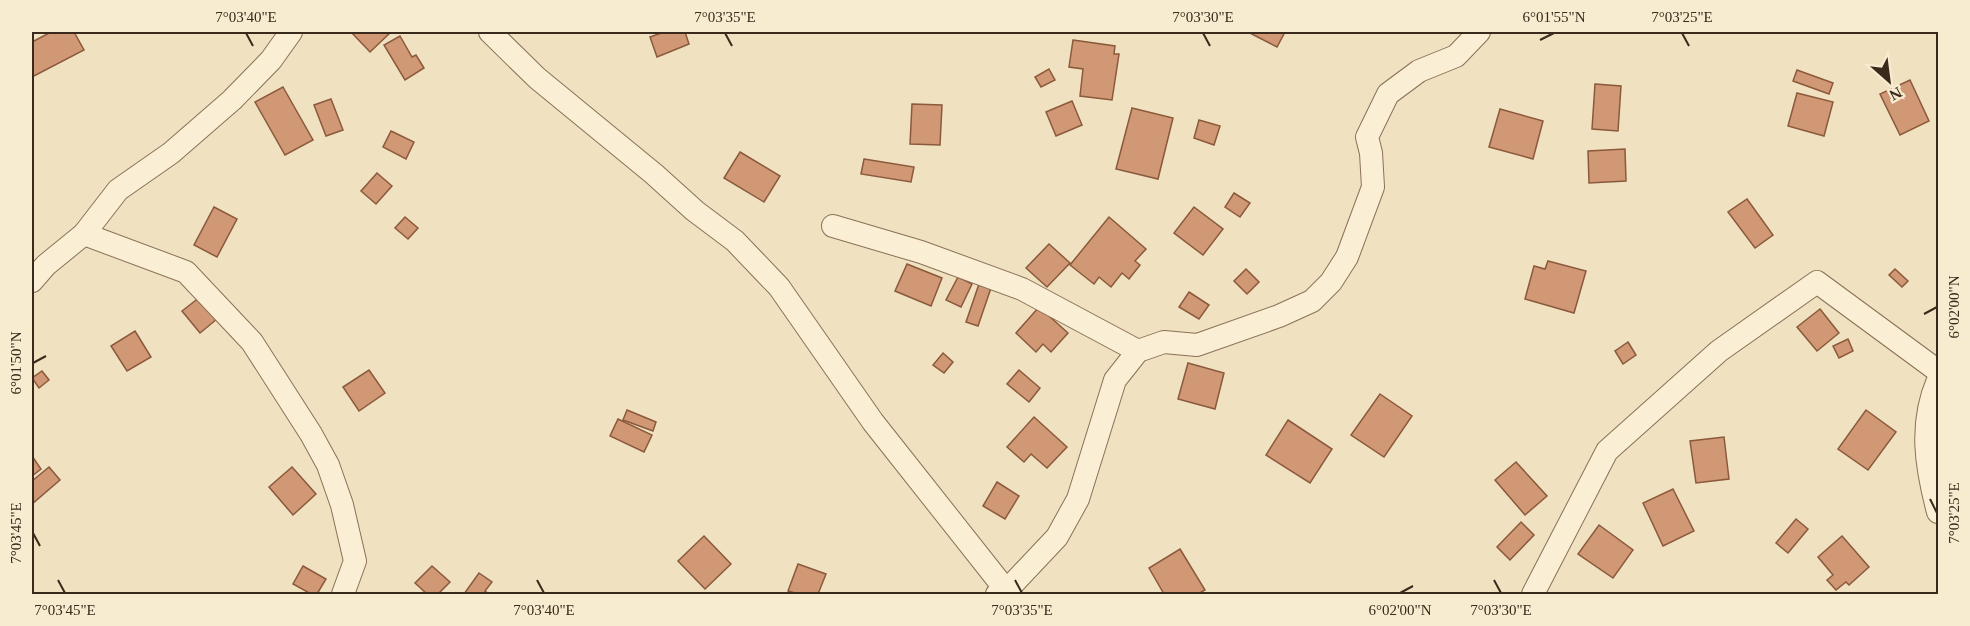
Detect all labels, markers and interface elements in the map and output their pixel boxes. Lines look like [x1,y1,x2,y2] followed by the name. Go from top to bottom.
[215,9,277,25] text: 7°03'40"E
[694,9,756,25] text: 7°03'35"E
[1172,9,1234,25] text: 7°03'30"E
[1522,9,1586,25] text: 6°01'55"N
[1651,9,1713,25] text: 7°03'25"E
[1859,51,1919,111] north arrow
[1886,84,1905,104] text: N
[1946,275,1962,339] text: 6°02'00"N
[8,331,24,395] text: 6°01'50"N
[1946,482,1962,544] text: 7°03'25"E
[8,502,24,564] text: 7°03'45"E
[34,602,96,618] text: 7°03'45"E
[513,602,575,618] text: 7°03'40"E
[991,602,1053,618] text: 7°03'35"E
[1368,602,1432,618] text: 6°02'00"N
[1470,602,1532,618] text: 7°03'30"E

